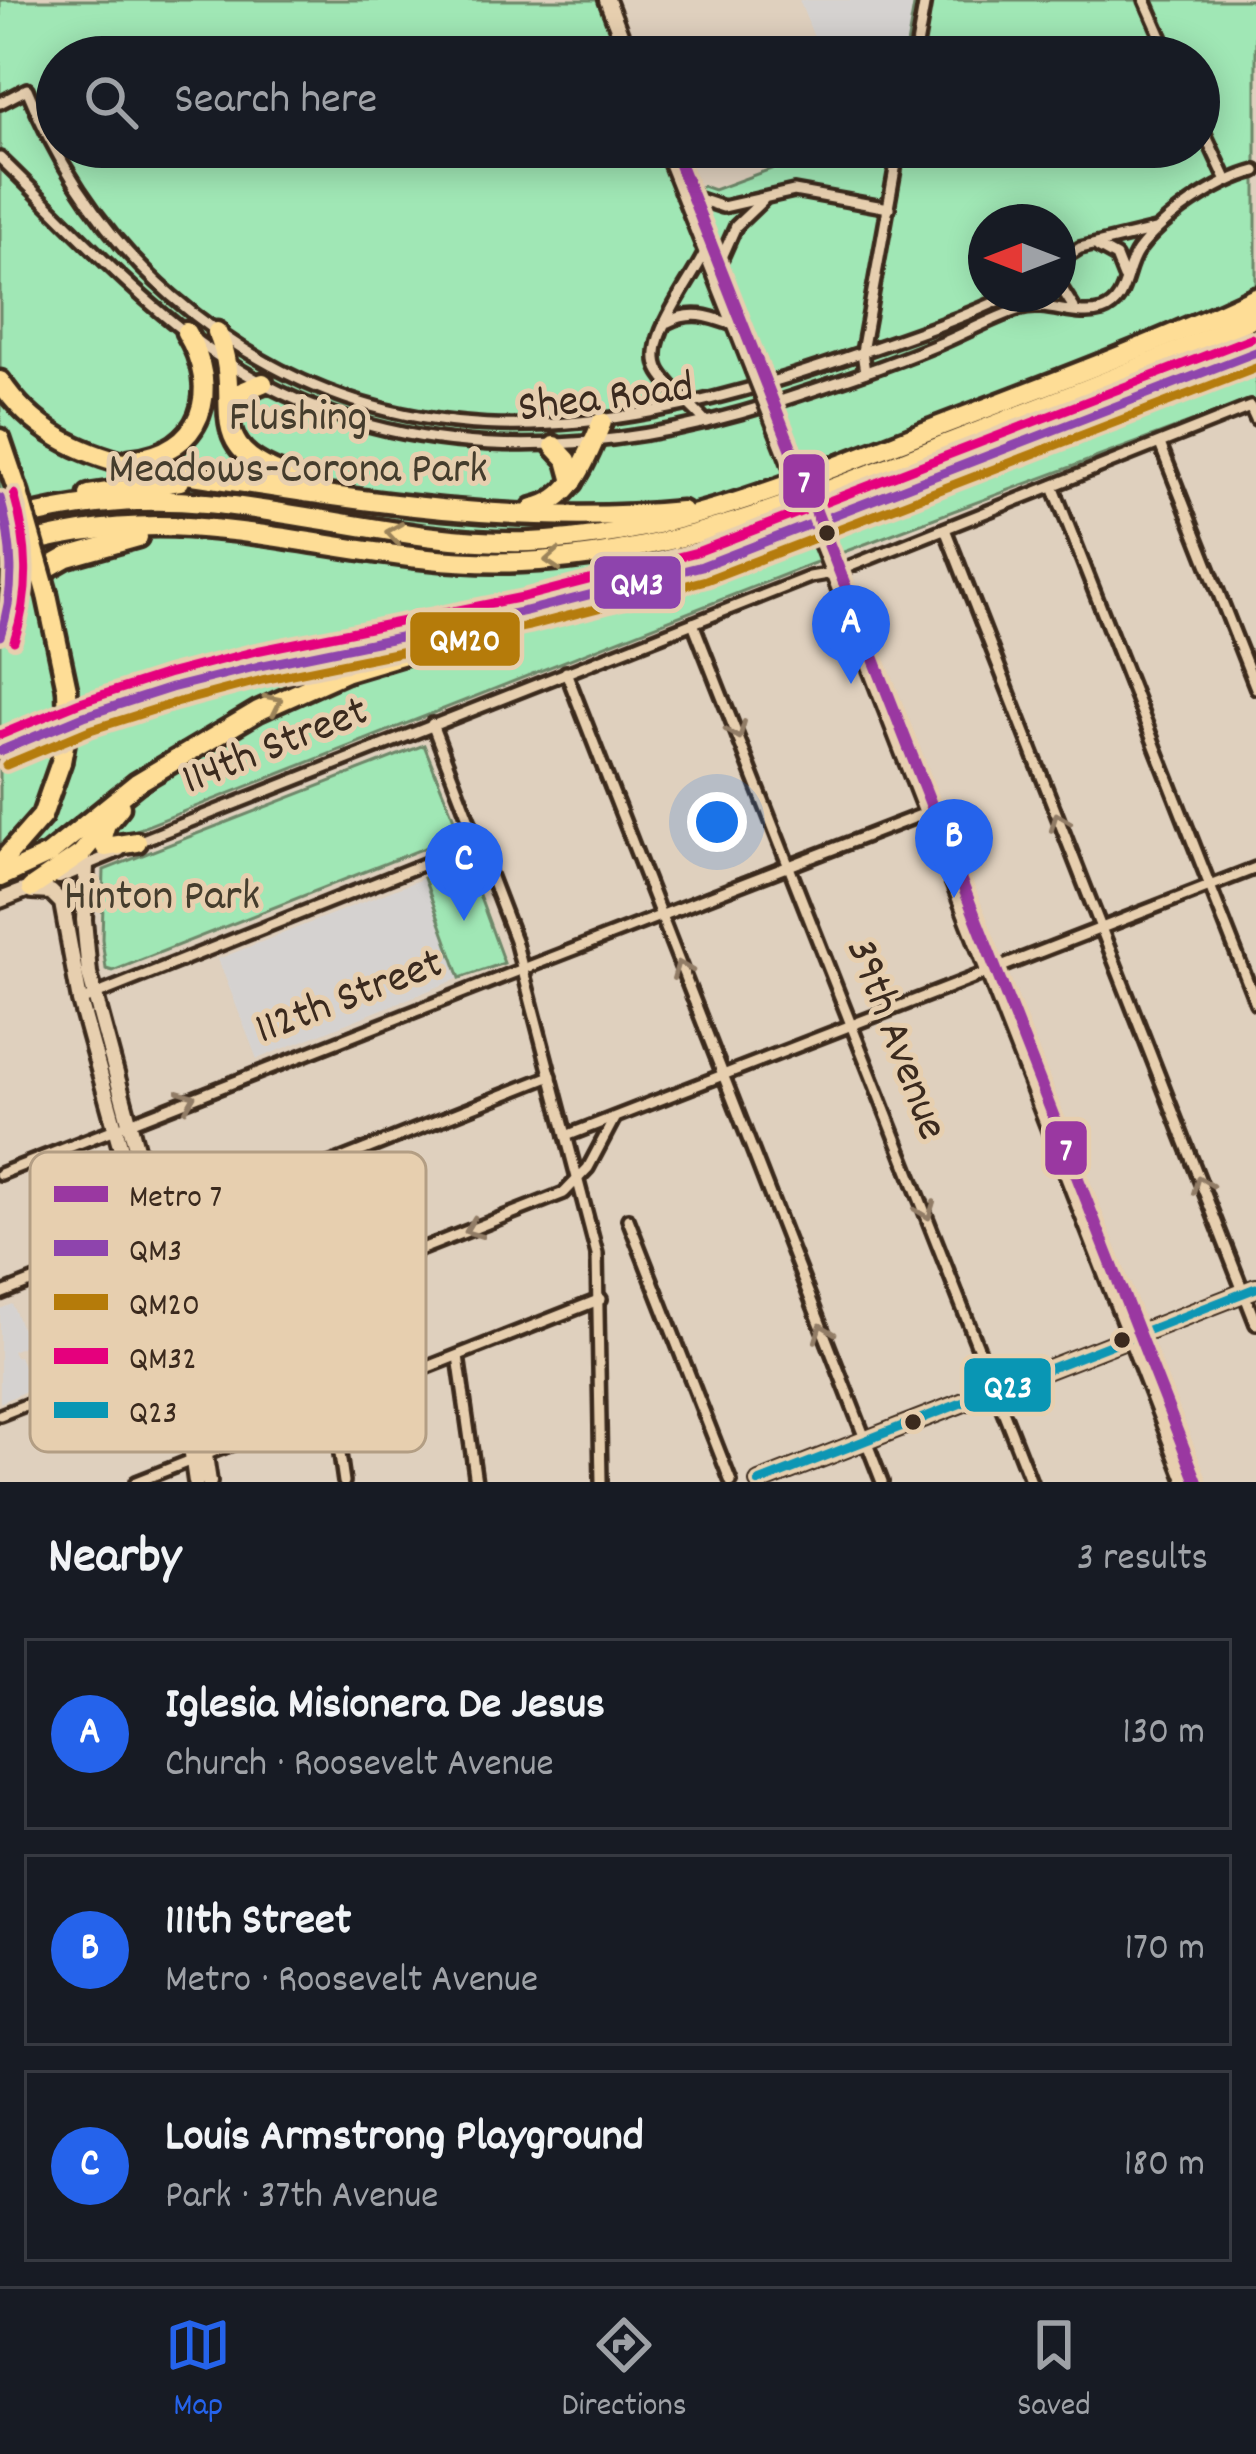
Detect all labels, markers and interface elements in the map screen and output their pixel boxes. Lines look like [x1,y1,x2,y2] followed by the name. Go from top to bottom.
[36,36,1220,168] search box
[78,69,144,135] icon: search
[174,70,377,134] text: Search here
[968,204,1076,312] north arrow
[515,358,697,442] street label: Shea Road
[108,388,488,504] park label: Flushing Meadows-Corona Park
[781,452,827,510] line badge: 7
[798,462,810,509] text: 7
[384,521,404,547] one-way arrow
[816,522,838,544] unlabelled marker
[543,547,562,573] one-way arrow
[592,554,683,611] line badge: QM3
[610,564,664,611] text: QM3
[812,585,890,684] pin: A
[408,610,522,668] line badge: QM20
[430,620,500,667] text: QM20
[173,682,379,814] street label: 114th Street
[262,693,283,717] one-way arrow
[723,720,747,741] one-way arrow
[687,792,747,852] your location
[915,799,993,898] pin: B
[1049,811,1073,832] one-way arrow
[425,822,503,921] pin: C
[64,867,260,931] park label: Hinton Park
[826,930,962,1150] street label: 39th Avenue
[247,934,453,1064] street label: 112th Street
[670,959,695,980] one-way arrow
[175,1089,196,1113] one-way arrow
[1043,1119,1089,1177] line badge: 7
[1060,1130,1072,1177] text: 7
[30,1152,426,1452] legend
[1191,1174,1216,1195] one-way arrow
[129,1176,222,1223] text: Metro 7
[912,1200,936,1221] one-way arrow
[464,1214,485,1239] one-way arrow
[129,1230,182,1277] text: QM3
[129,1284,200,1331] text: QM20
[813,1322,838,1343] one-way arrow
[1111,1329,1133,1351] unlabelled marker
[129,1338,197,1385] text: QM32
[962,1356,1053,1414] line badge: Q23
[984,1367,1032,1414] text: Q23
[129,1392,177,1439] text: Q23
[902,1411,924,1433] unlabelled marker
[48,1524,181,1596] text: Nearby
[1077,1533,1208,1588] text: 3 results
[165,1675,605,1739] text: Iglesia Misionera De Jesus
[79,1707,101,1762] text: A
[1122,1707,1205,1762] text: 130 m
[165,1739,554,1794] text: Church · Roosevelt Avenue
[165,1891,351,1955] text: 111th Street
[81,1923,99,1978] text: B
[1125,1923,1205,1978] text: 170 m
[165,1955,538,2010] text: Metro · Roosevelt Avenue
[165,2107,644,2171] text: Louis Armstrong Playground
[80,2139,100,2194] text: C
[1124,2139,1205,2194] text: 180 m
[165,2171,438,2226] text: Park · 37th Avenue
[165,2312,231,2431] tab: Map
[562,2312,687,2431] tab: Directions
[1017,2312,1091,2431] tab: Saved

